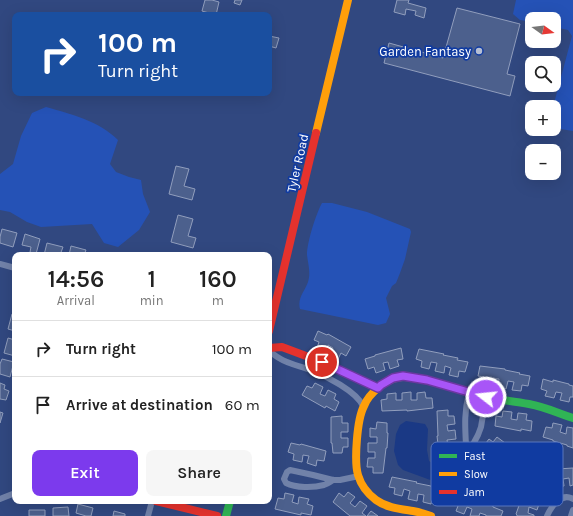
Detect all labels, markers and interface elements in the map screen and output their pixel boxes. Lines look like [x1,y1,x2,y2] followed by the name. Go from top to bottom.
[525,12,561,48] north arrow
[525,12,561,180] map controls
[98,26,177,59] text: 100 m
[32,28,84,80] icon: right
[379,44,471,59] place label: Garden Fantasy
[474,46,484,56] marker: Garden Fantasy
[525,56,561,92] button: search
[98,60,178,82] text: Turn right
[525,100,561,136] button: +
[283,132,311,194] street label: Tyler Road
[525,144,561,180] button: −
[47,265,104,293] text: 14:56
[147,265,156,293] text: 1
[199,265,237,293] text: 160
[57,293,95,308] text: Arrival
[140,293,164,308] text: min
[212,293,224,308] text: m
[32,338,54,360] icon: right
[66,340,136,358] text: Turn right
[212,340,252,358] text: 100 m
[305,345,339,379] pin
[311,351,333,373] icon: arrive
[465,376,507,418] position arrow
[32,394,54,416] icon: arrive
[66,396,213,414] text: Arrive at destination
[225,396,260,414] text: 60 m
[431,442,563,506] legend
[32,450,138,496] button: Exit
[146,450,252,496] button: Share
[464,450,485,463] text: Fast
[464,468,488,481] text: Slow
[464,486,485,499] text: Jam

